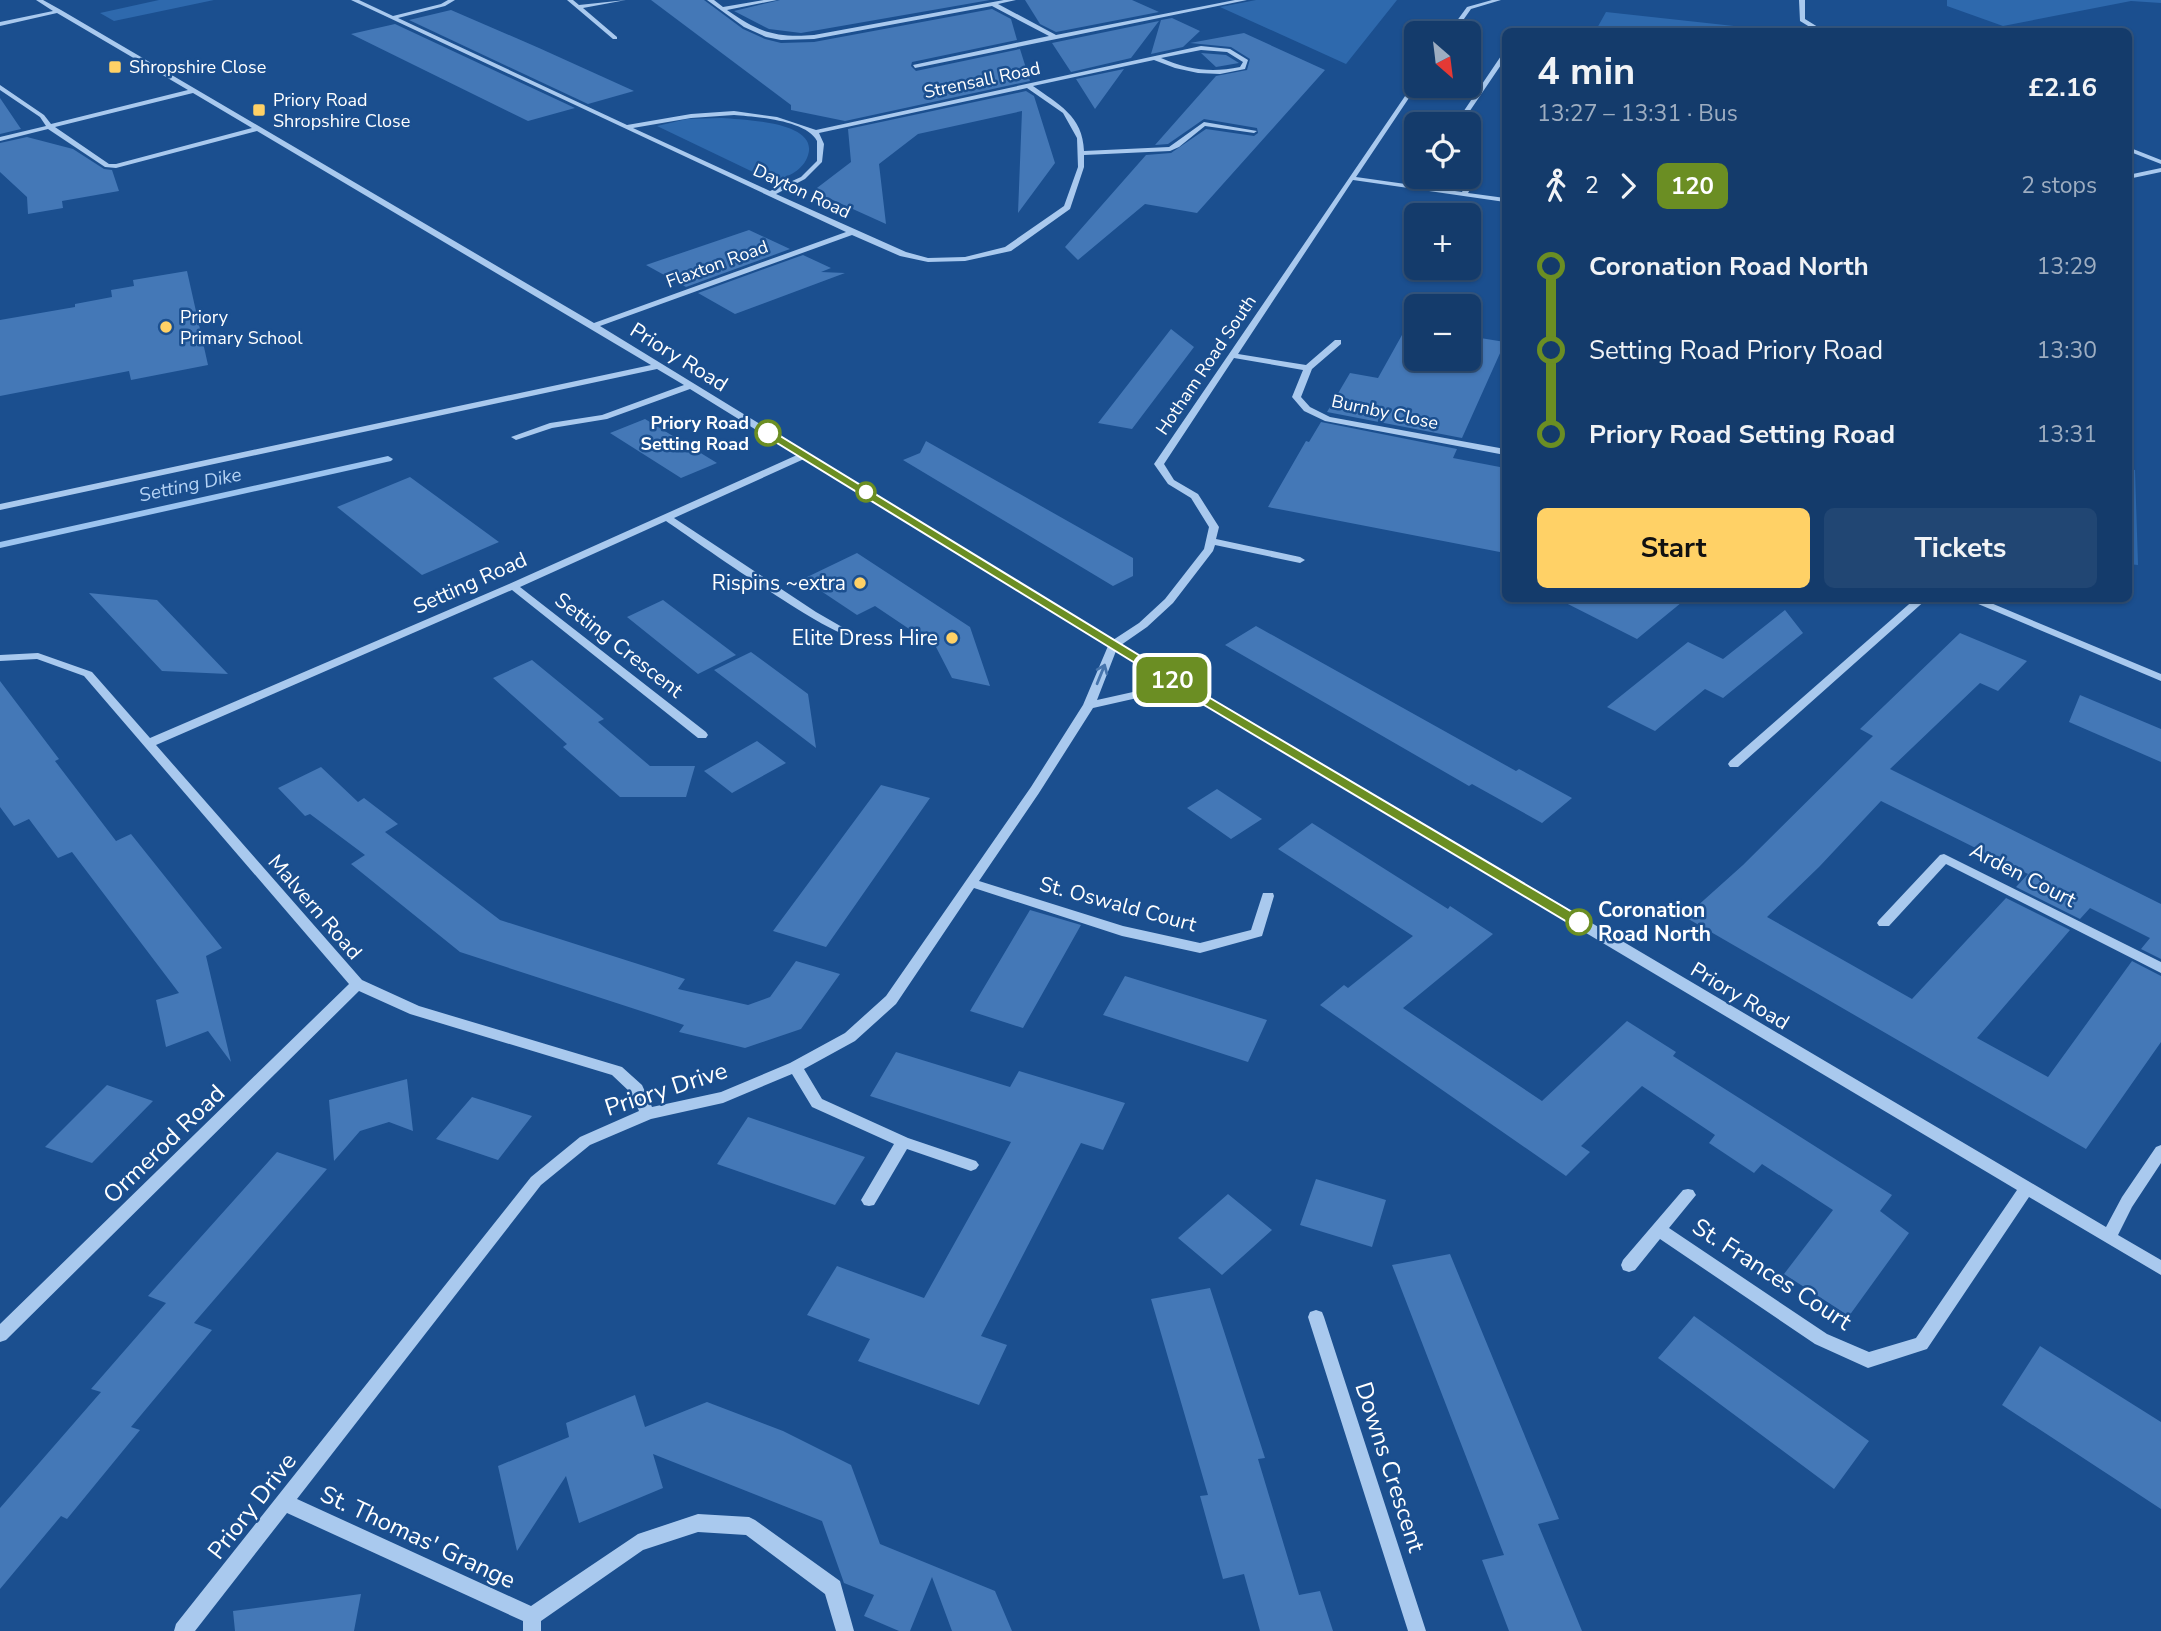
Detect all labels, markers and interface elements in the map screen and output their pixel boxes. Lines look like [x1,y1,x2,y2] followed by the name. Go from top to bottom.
[1404,21,1480,98] north arrow
[1404,21,1481,371] map controls
[1537,46,1635,97] text: 4 min
[129,55,266,79] place label: Shropshire Close
[921,56,1043,104] street label: Strensall Road
[107,59,123,75] marker: Shropshire Close
[2028,70,2097,105] text: £2.16
[273,88,410,133] place label: Priory Road Shropshire Close
[1537,98,1738,129] text: 13:27 – 13:31 · Bus
[251,102,267,118] marker: Priory Road Shropshire Close
[1404,112,1481,189] button: locate
[749,158,855,224] street label: Dayton Road
[1537,167,1575,205] icon: walk
[1609,167,1647,205] icon: forward
[1585,170,1599,201] text: 2
[1671,170,1714,202] text: 120
[2021,170,2097,201] text: 2 stops
[1404,203,1481,280] button: +
[663,234,771,294] street label: Flaxton Road
[1589,249,1869,284] text: Coronation Road North
[2037,251,2097,282] text: 13:29
[1150,290,1262,440] street label: Hotham Road South
[1404,294,1481,371] button: −
[180,305,303,350] place label: Priory Primary School
[625,316,733,398] street label: Priory Road
[158,319,174,335] marker: Priory Primary School
[1589,333,1883,368] text: Setting Road Priory Road
[2037,335,2097,366] text: 13:30
[1329,389,1441,435] street label: Burnby Close
[641,411,749,456] place label: Priory Road Setting Road
[1589,417,1895,452] text: Priory Road Setting Road
[2037,419,2097,450] text: 13:31
[755,420,781,446] marker: Priory Road Setting Road
[137,461,244,508] water label: Setting Dike
[856,482,876,502] unlabelled marker
[1537,508,1810,588] button: Start
[1824,508,2097,588] button: Tickets
[409,545,531,621] street label: Setting Road
[712,569,846,597] place label: Rispins ~extra
[852,575,868,591] marker: Rispins ~extra
[549,586,689,704] street label: Setting Crescent
[792,624,938,652] place label: Elite Dress Hire
[944,630,960,646] marker: Elite Dress Hire
[1132,657,1212,703] line badge: 120
[1095,664,1108,686] one-way arrow
[1150,664,1194,696] text: 120
[1965,836,2081,914] street label: Arden Court
[262,849,368,965] street label: Malvern Road
[1036,870,1200,939] street label: St. Oswald Court
[1598,896,1711,948] place label: Coronation Road North
[1566,909,1592,935] marker: Coronation Road North
[1685,956,1795,1036] street label: Priory Road
[601,1054,731,1124] street label: Priory Drive
[96,1078,232,1210] street label: Ormerod Road
[1686,1210,1858,1338] street label: St. Frances Court
[1347,1378,1433,1557] street label: Downs Crescent
[200,1446,304,1566] street label: Priory Drive
[315,1478,521,1596] street label: St. Thomas' Grange

